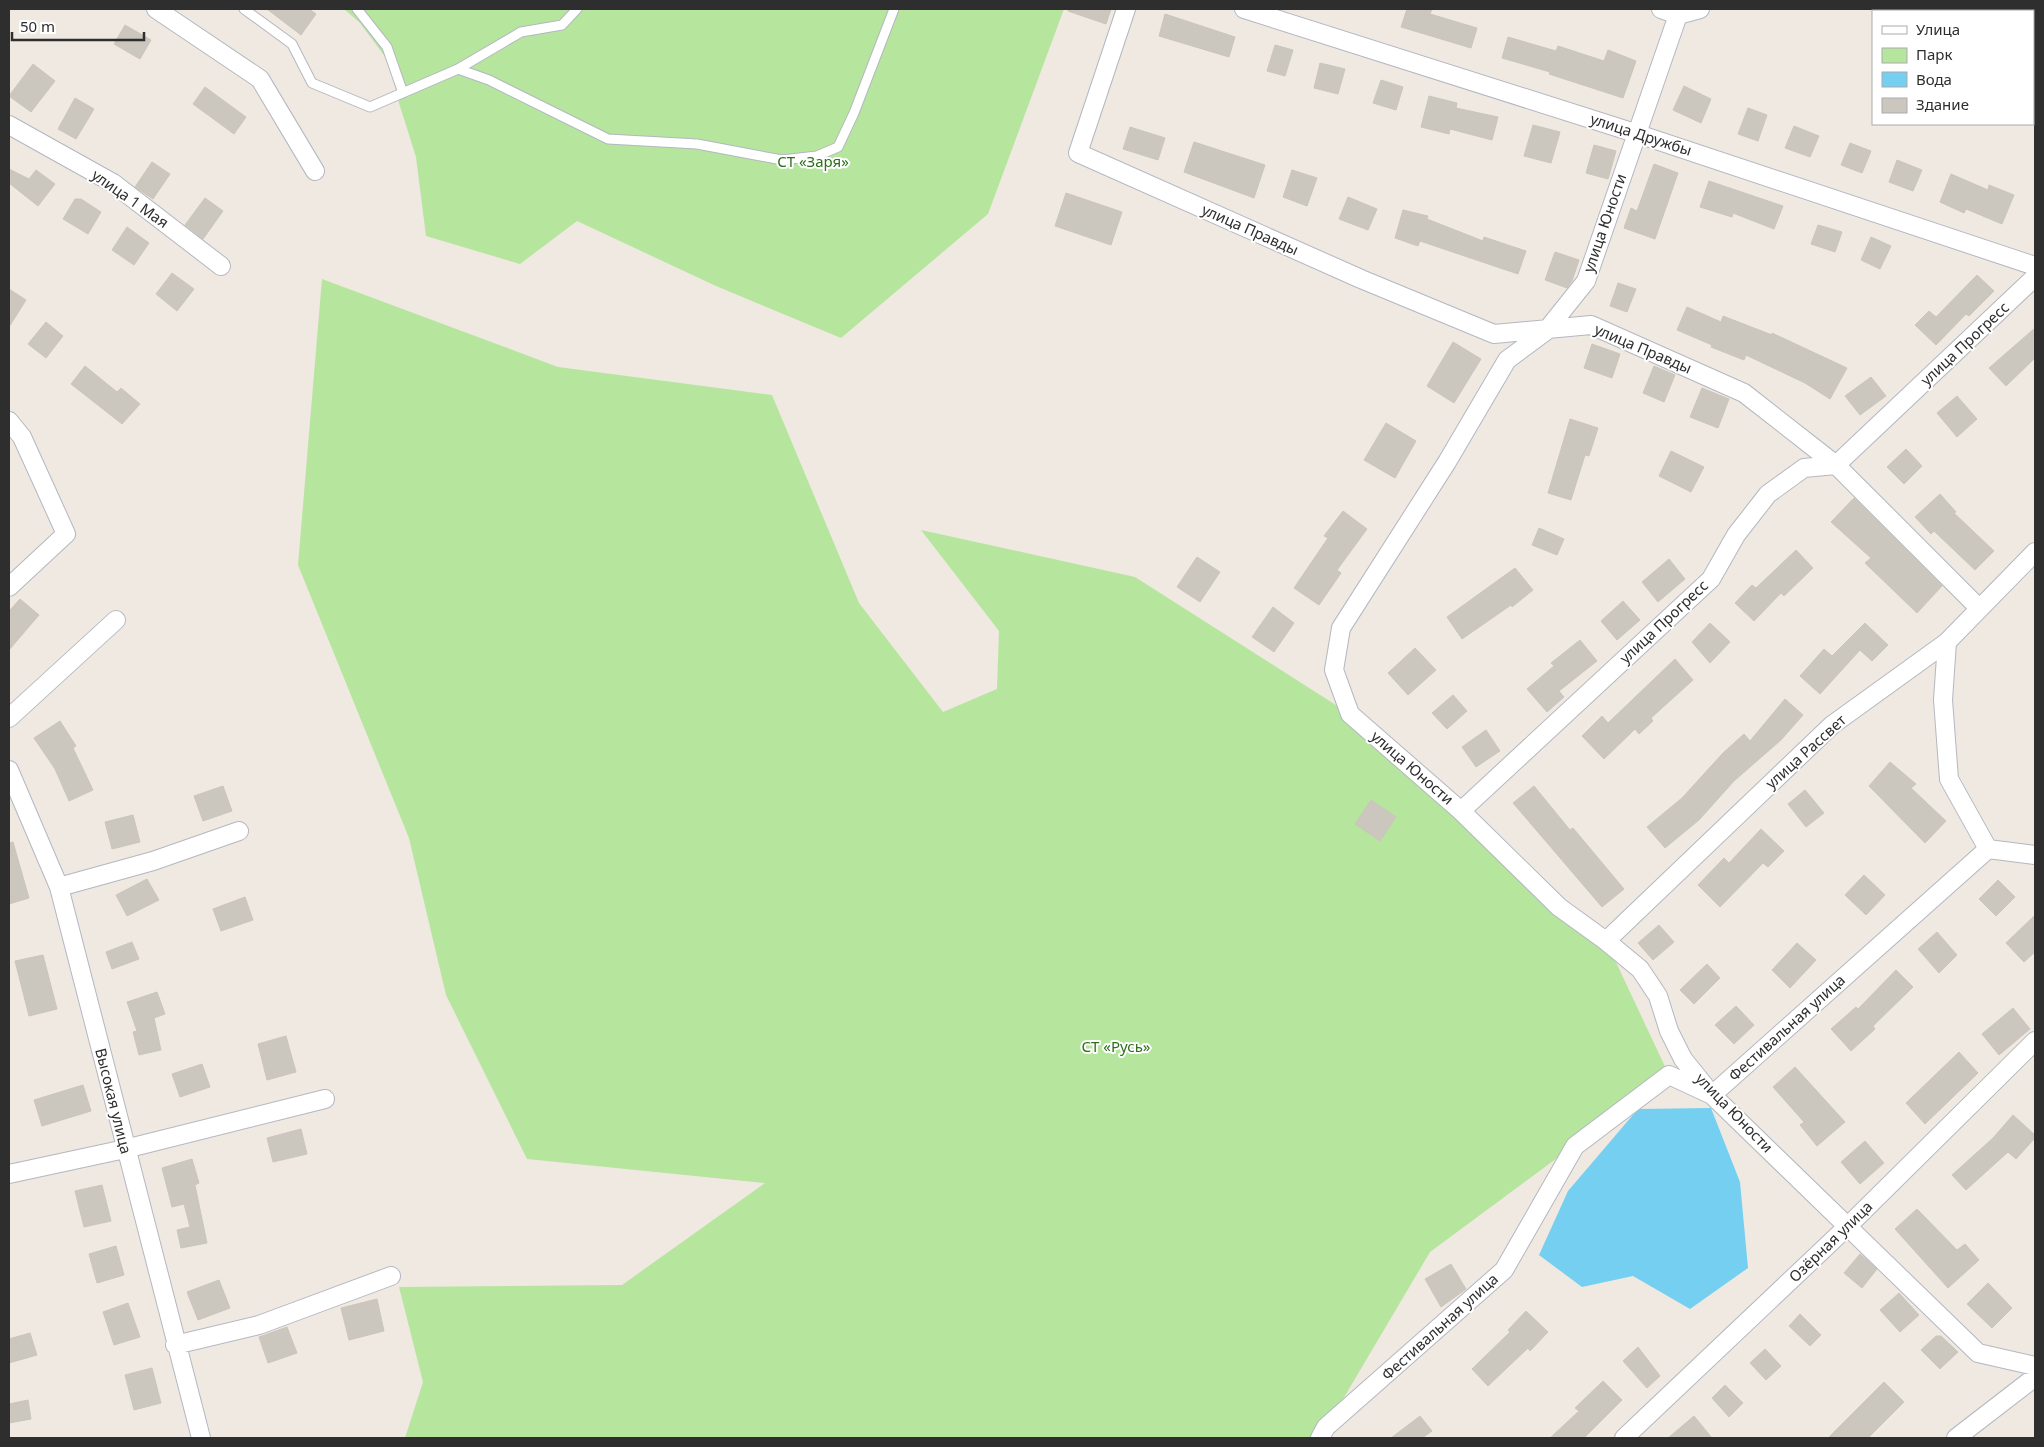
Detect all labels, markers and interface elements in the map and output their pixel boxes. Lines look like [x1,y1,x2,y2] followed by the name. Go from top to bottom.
[12,10,145,42] scale bar
[1872,10,2034,125] legend
[20,16,55,36] text: 50 m
[1916,19,1960,39] text: Улица
[1916,44,1952,64] text: Парк
[1916,69,1952,89] text: Вода
[1916,94,1969,114] text: Здание
[1588,108,1695,160] street label: улица Дружбы
[777,151,849,171] park label: СТ «Заря»
[88,164,173,232] street label: улица 1 Мая
[1578,171,1630,275] street label: улица Юности
[1199,199,1302,259] street label: улица Правды
[1916,297,2013,389] street label: улица Прогресс
[1592,319,1695,378] street label: улица Правды
[1615,575,1712,667] street label: улица Прогресс
[1761,710,1850,793] street label: улица Рассвет
[1367,726,1458,809] street label: улица Юности
[1724,969,1849,1085] street label: Фестивальная улица
[1082,1036,1151,1056] park label: СТ «Русь»
[91,1046,137,1156] street label: Высокая улица
[1692,1068,1778,1156] street label: улица Юности
[1784,1196,1876,1286] street label: Озёрная улица
[1377,1268,1502,1384] street label: Фестивальная улица

